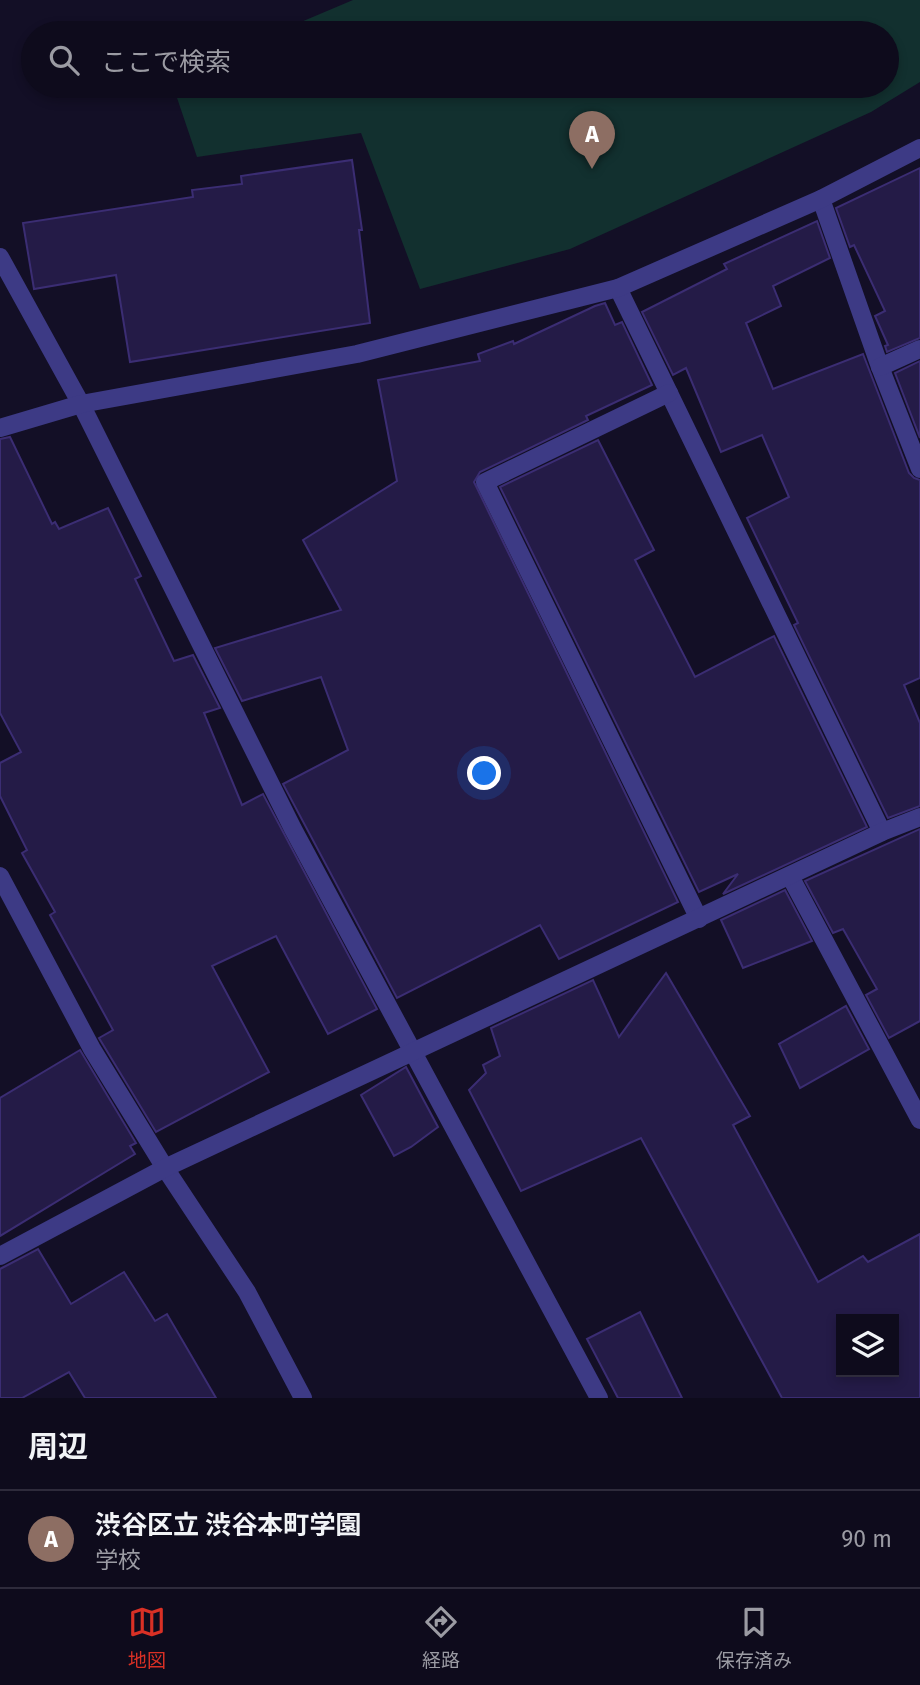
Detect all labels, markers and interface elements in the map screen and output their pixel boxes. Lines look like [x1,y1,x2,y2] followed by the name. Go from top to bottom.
[21,21,899,98] search box
[45,41,83,79] icon: search
[101,47,231,78] text: ここで検索
[569,111,615,169] pin: A
[467,756,501,790] your location
[836,1314,899,1377] map controls
[836,1314,899,1377] button: layers
[28,1429,88,1465] text: 周辺
[95,1510,361,1541] text: 渋谷区立 渋谷本町学園
[44,1525,58,1553] text: A
[841,1525,892,1553] text: 90 m
[95,1546,141,1574] text: 学校
[128,1603,166,1672] tab: 地図
[422,1603,460,1672] tab: 経路
[716,1603,792,1672] tab: 保存済み

